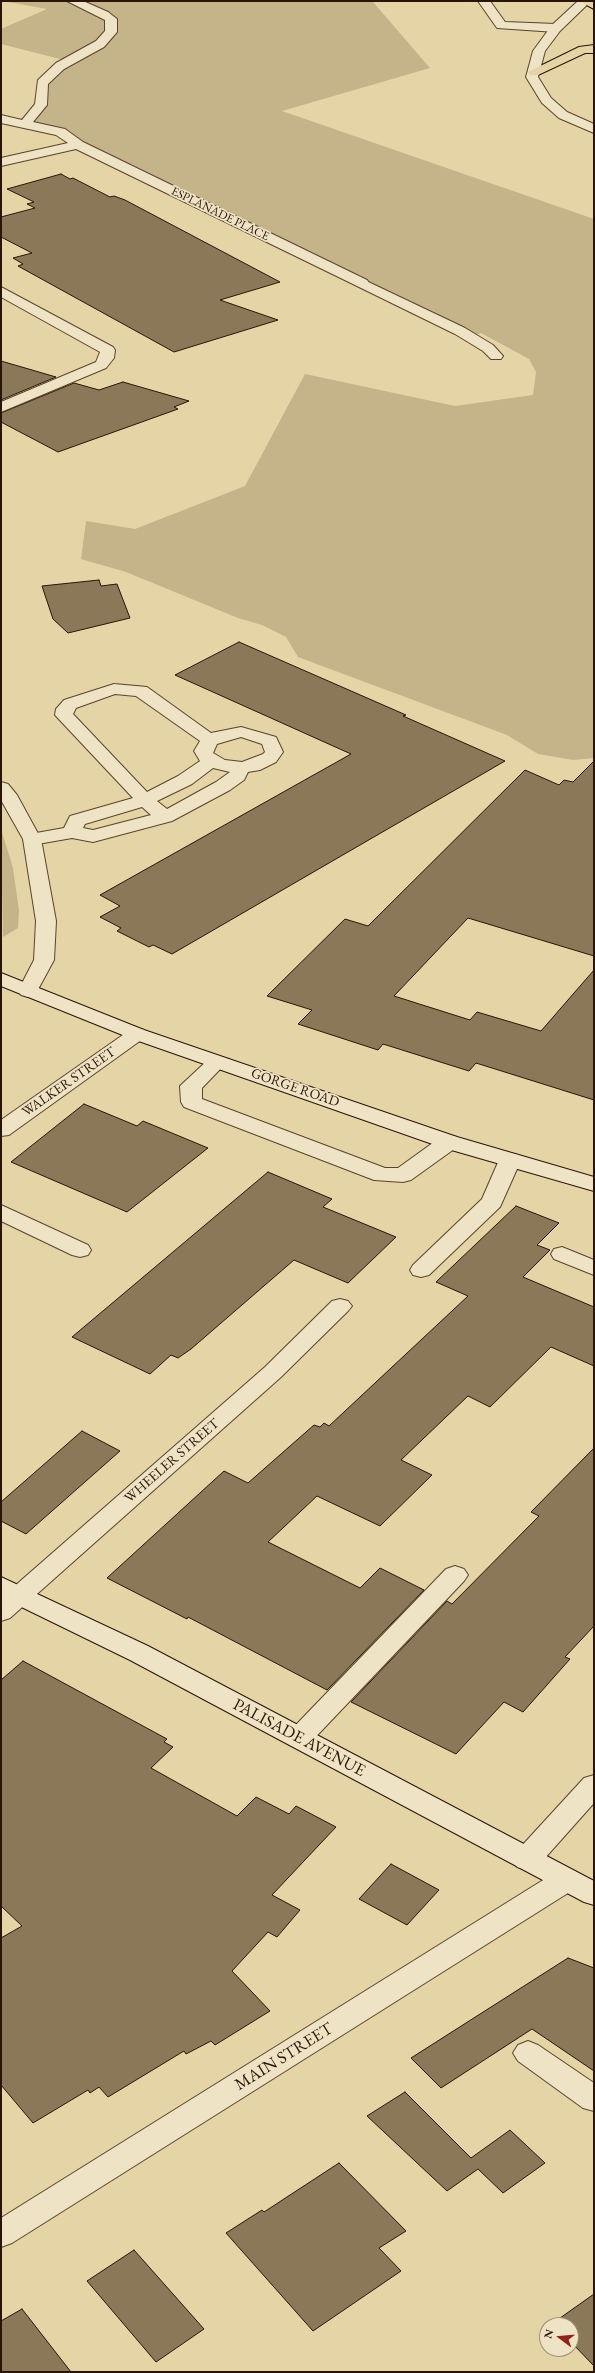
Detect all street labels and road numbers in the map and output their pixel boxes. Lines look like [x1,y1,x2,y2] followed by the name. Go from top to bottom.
[169,184,271,244] street label: ESPLANADE PLACE
[19,1044,119,1120] street label: WALKER STREET
[249,1065,341,1111] street label: GORGE ROAD
[121,1415,223,1507] street label: WHEELER STREET
[229,1695,369,1781] street label: PALISADE AVENUE
[231,2019,337,2095] street label: MAIN STREET

